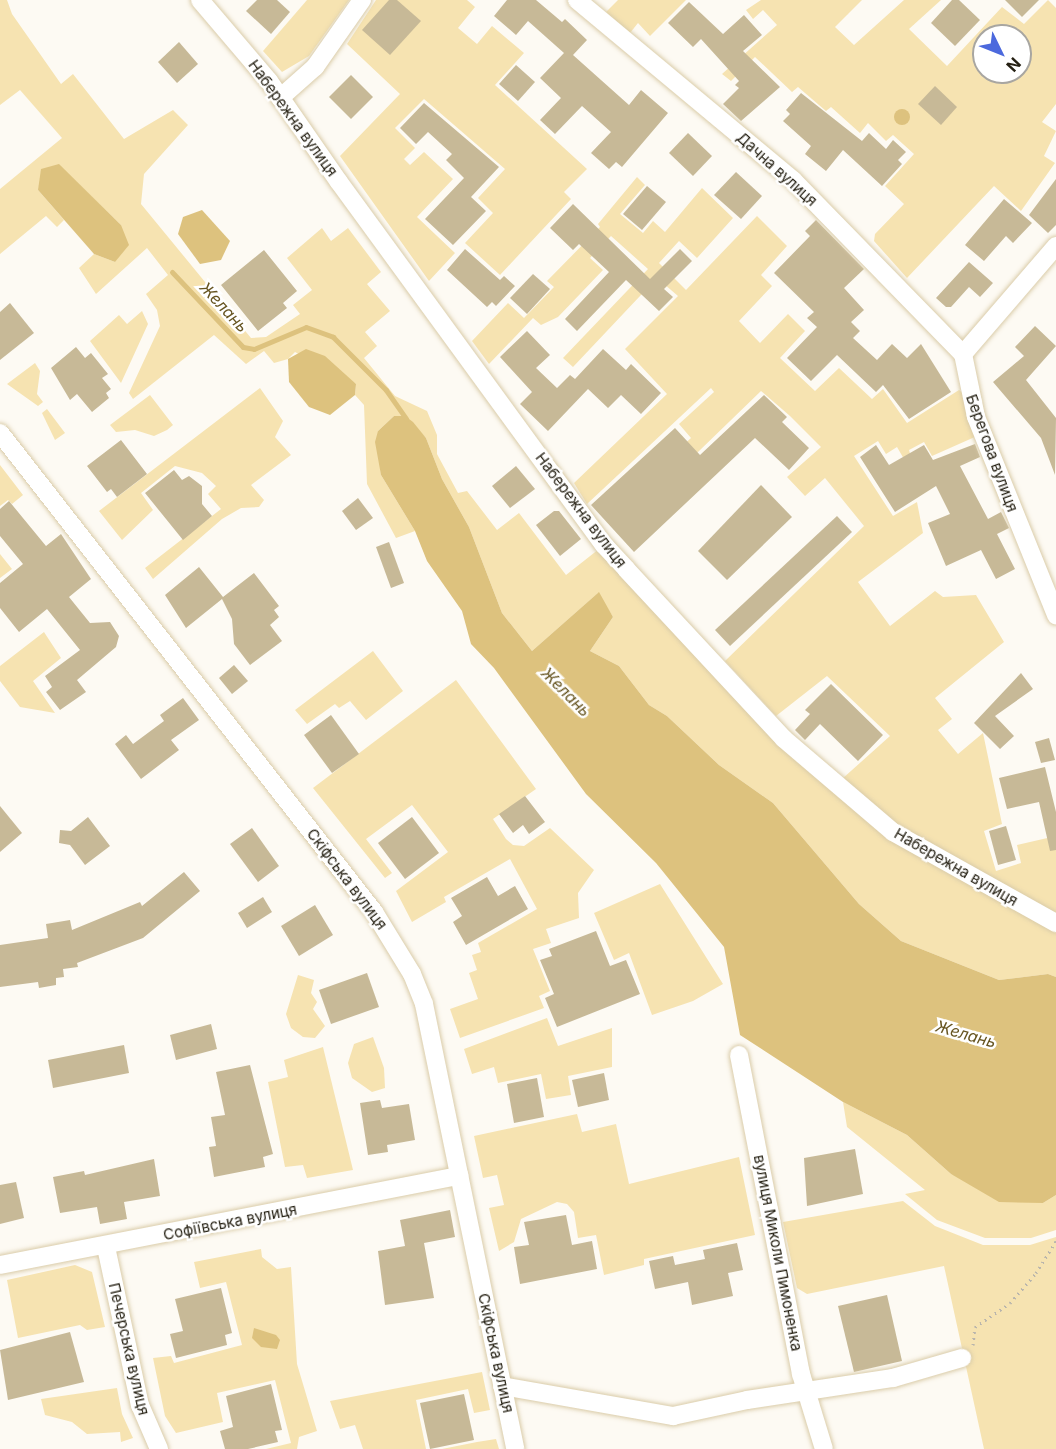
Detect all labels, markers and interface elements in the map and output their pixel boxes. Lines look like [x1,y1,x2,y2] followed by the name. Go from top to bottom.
[972,24,1032,84] north arrow
[1002,54,1025,76] text: N
[245,56,341,180] street label: Набережна вулиця
[733,128,821,210] street label: Дачна вулиця
[196,278,252,336] water label: Желань
[962,392,1022,514] street label: Берегова вулиця
[532,449,630,571] street label: Набережна вулиця
[537,663,595,721] water label: Желань
[891,824,1021,910] street label: Набережна вулиця
[303,825,391,933] street label: Скіфська вулиця
[934,1016,998,1052] water label: Желань
[750,1153,806,1353] street label: вулиця Миколи Пимоненка
[162,1200,298,1244] street label: Софіївська вулиця
[105,1281,153,1417] street label: Печерська вулиця
[475,1292,517,1414] street label: Скіфська вулиця

